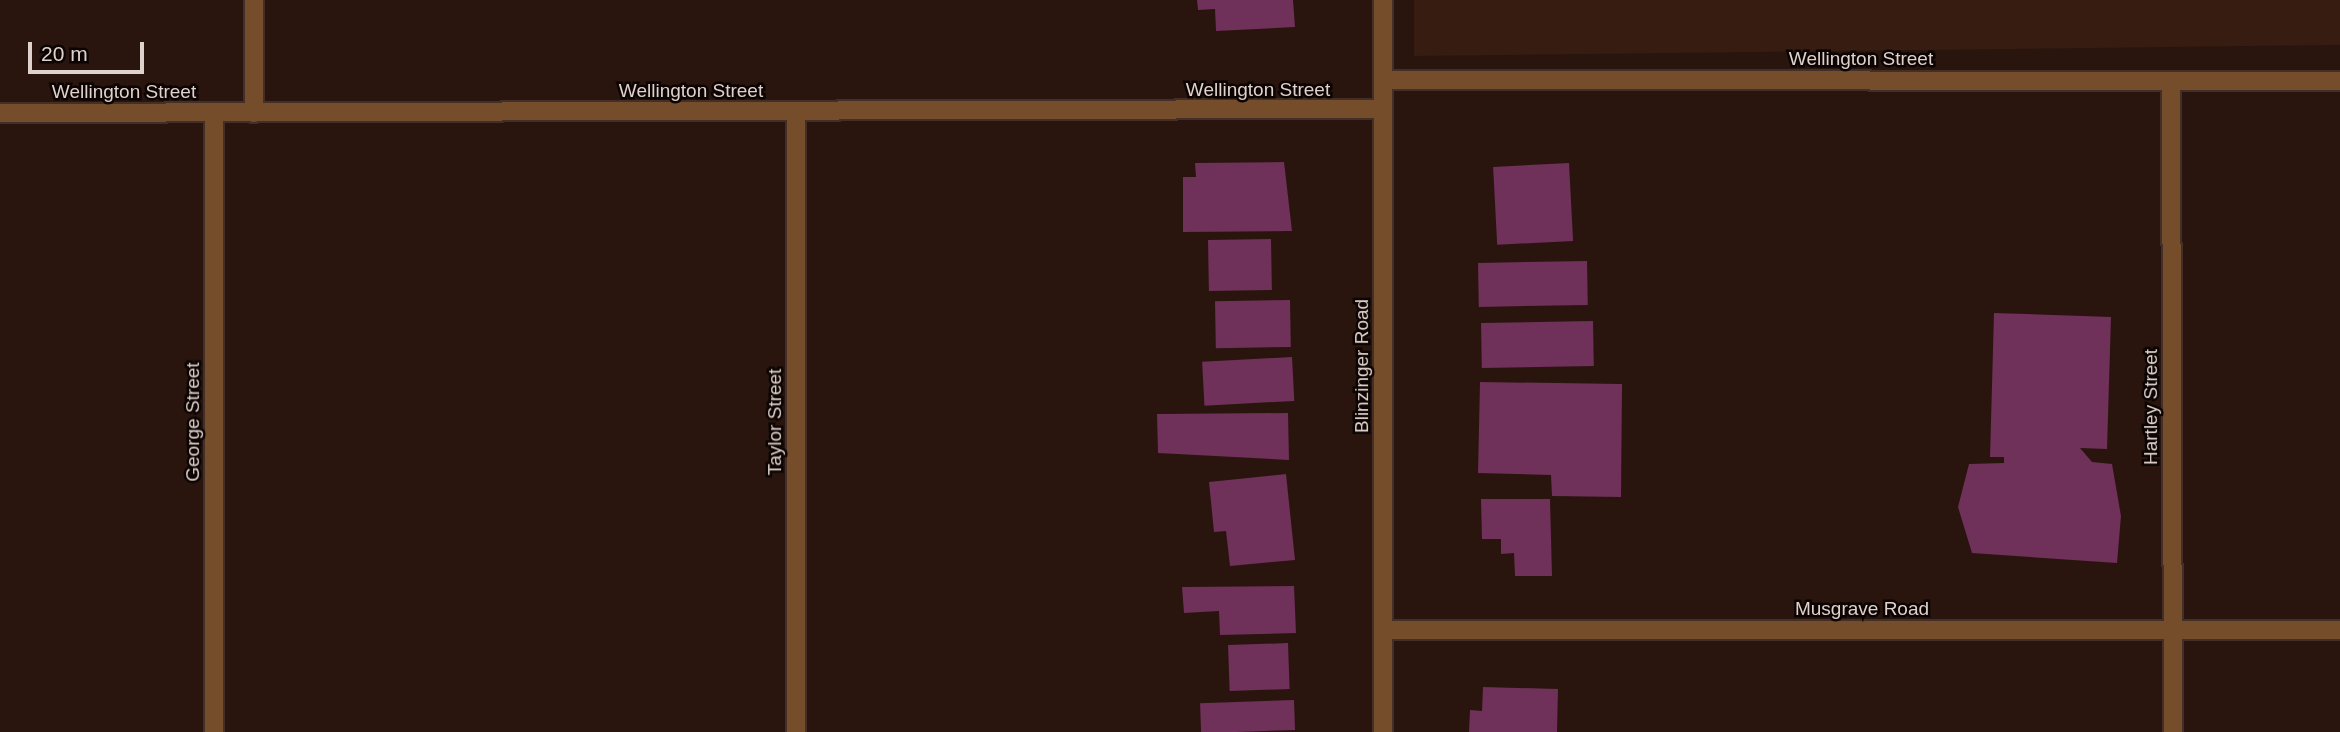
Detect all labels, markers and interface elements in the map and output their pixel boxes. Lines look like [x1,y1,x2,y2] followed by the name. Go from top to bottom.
[32,28,147,72] scale bar
[41,42,88,65] text: 20 m
[1789,48,1933,70] street label: Wellington Street
[1186,79,1330,101] street label: Wellington Street
[619,80,763,102] street label: Wellington Street
[52,81,196,103] street label: Wellington Street
[1351,299,1373,433] street label: Blinzinger Road
[2140,349,2162,465] street label: Hartley Street
[182,362,204,482] street label: George Street
[764,369,786,475] street label: Taylor Street
[1795,598,1929,620] street label: Musgrave Road

